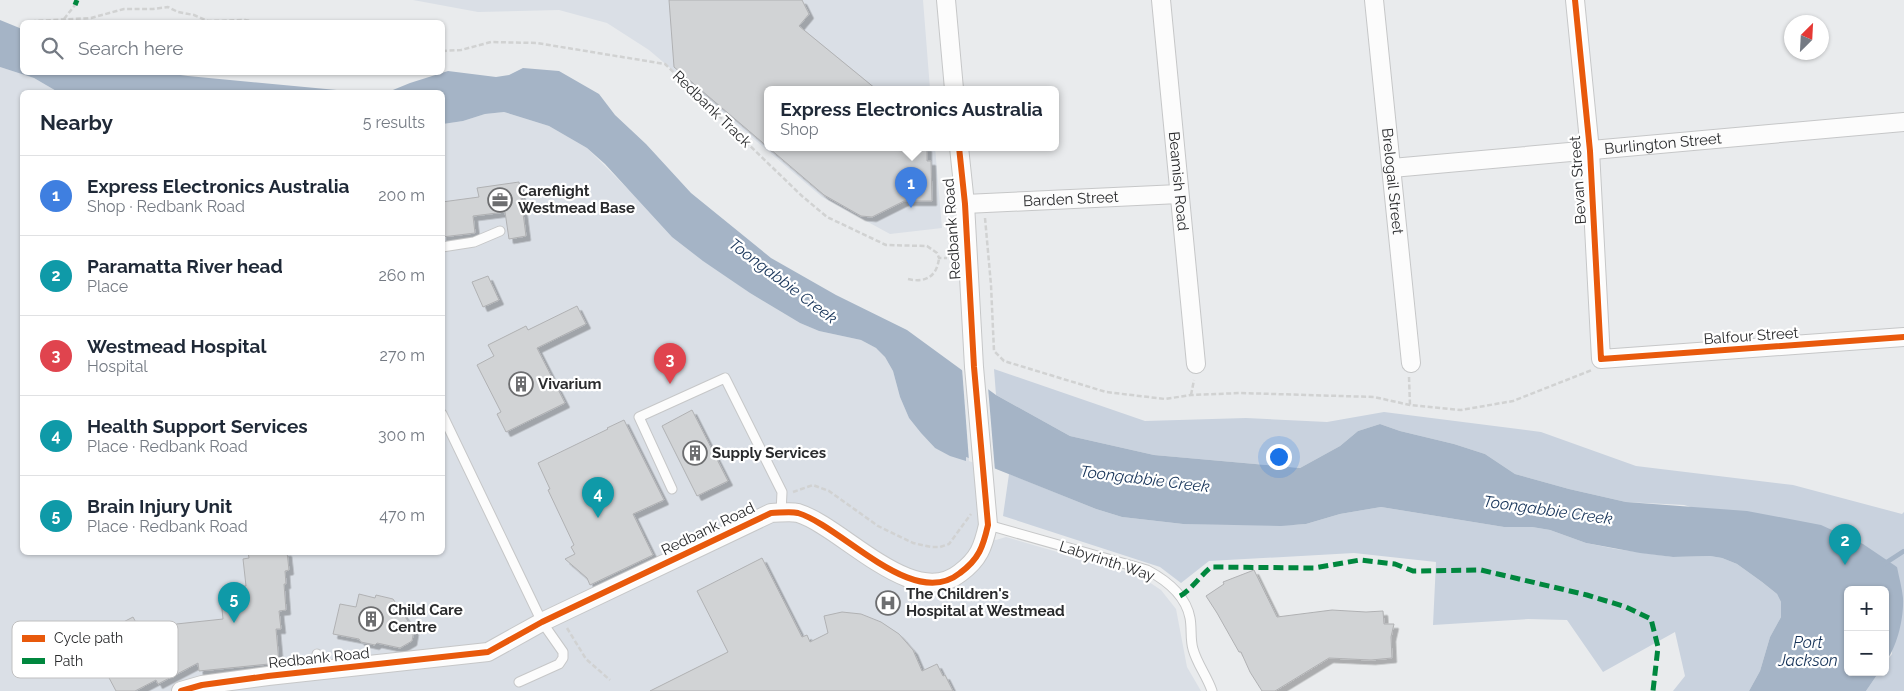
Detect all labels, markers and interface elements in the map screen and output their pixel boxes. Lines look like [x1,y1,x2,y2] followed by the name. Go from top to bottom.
[1784,15,1829,60] north arrow
[20,20,445,75] search box
[38,34,66,62] icon: search
[78,37,184,59] text: Search here
[669,67,755,151] street label: Redbank Track
[764,86,1059,151] popup
[780,98,1043,120] text: Express Electronics Australia
[40,110,113,135] text: Nearby
[363,113,425,132] text: 5 results
[780,120,819,139] text: Shop
[1378,127,1407,235] street label: Brelogail Street
[1604,129,1722,158] street label: Burlington Street
[1165,131,1192,232] street label: Beamish Road
[1566,135,1590,225] street label: Bevan Street
[895,167,927,208] pin: 1
[87,175,349,197] text: Express Electronics Australia
[939,178,965,280] street label: Redbank Road
[518,182,635,217] place label: Careflight Westmead Base
[52,186,60,205] text: 1
[378,186,425,205] text: 200 m
[487,187,513,213] office icon: Careflight Westmead Base
[1023,188,1119,210] street label: Barden Street
[87,197,245,216] text: Shop · Redbank Road
[725,234,841,328] water label: Toongabbie Creek
[87,255,283,277] text: Paramatta River head
[51,266,61,285] text: 2
[378,266,425,285] text: 260 m
[87,277,128,296] text: Place
[1703,324,1799,348] street label: Balfour Street
[87,335,266,357] text: Westmead Hospital
[654,343,686,384] pin: 3
[52,346,60,365] text: 3
[380,346,425,365] text: 270 m
[87,357,148,376] text: Hospital
[508,371,534,397] building icon: Vivarium
[538,375,602,393] place label: Vivarium
[87,415,308,437] text: Health Support Services
[51,426,61,445] text: 4
[378,426,425,445] text: 300 m
[87,437,248,456] text: Place · Redbank Road
[682,440,708,466] building icon: Supply Services
[712,444,826,462] place label: Supply Services
[1266,444,1292,470] your location
[1079,462,1211,496] water label: Toongabbie Creek
[582,477,614,518] pin: 4
[1482,492,1614,529] water label: Toongabbie Creek
[87,495,232,517] text: Brain Injury Unit
[658,499,758,559] street label: Redbank Road
[52,506,60,525] text: 5
[379,506,425,525] text: 470 m
[87,517,248,536] text: Place · Redbank Road
[1829,524,1861,565] pin: 2
[1057,537,1157,585] street label: Labyrinth Way
[218,582,250,623] pin: 5
[906,585,1065,620] place label: The Children's Hospital at Westmead
[1844,586,1889,676] map controls
[1844,586,1889,631] button: +
[875,590,901,616] hospital icon: The Children's Hospital at Westmead
[388,601,463,636] place label: Child Care Centre
[358,606,384,632] building icon: Child Care Centre
[12,621,178,678] legend
[54,630,123,646] text: Cycle path
[1844,631,1889,676] button: −
[1777,633,1838,670] water label: Port Jackson
[268,644,370,672] street label: Redbank Road
[54,653,83,669] text: Path

